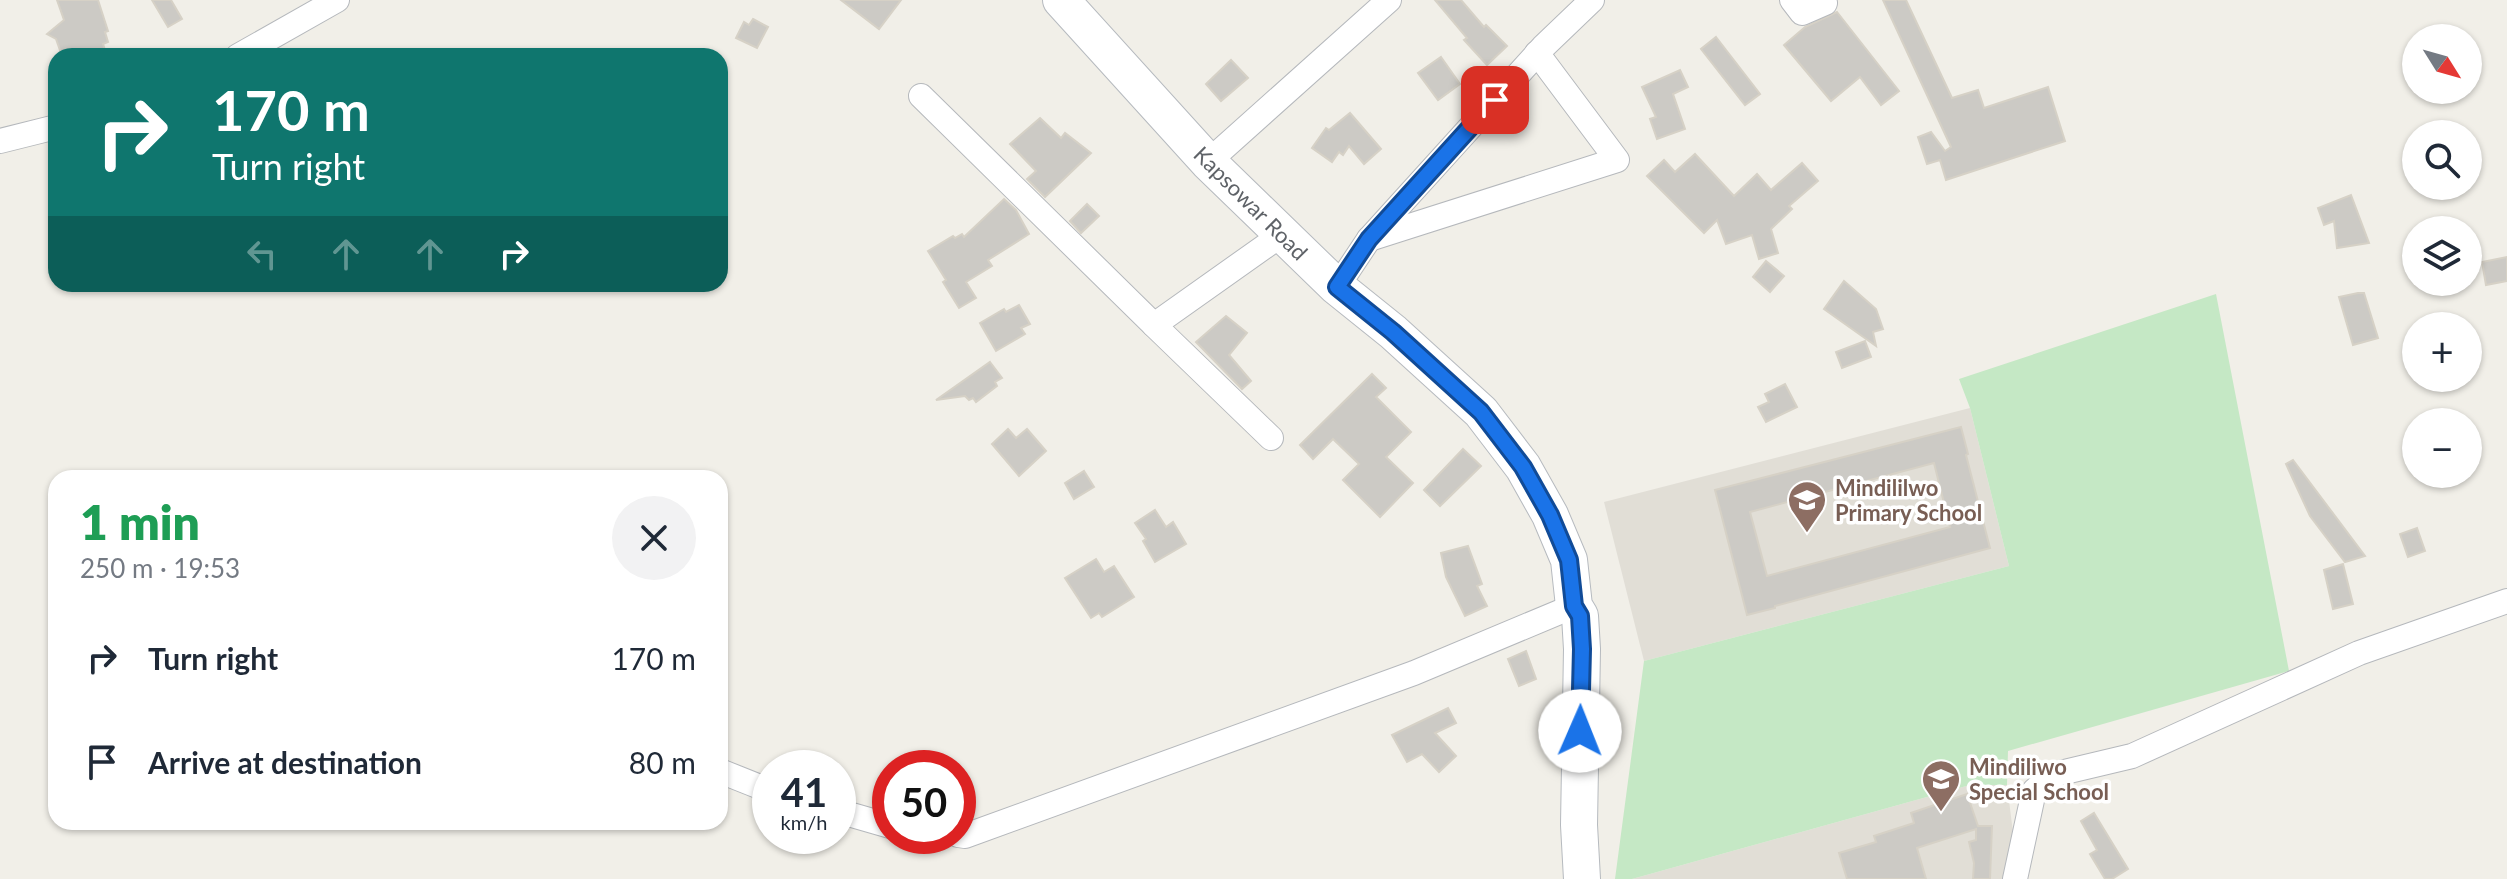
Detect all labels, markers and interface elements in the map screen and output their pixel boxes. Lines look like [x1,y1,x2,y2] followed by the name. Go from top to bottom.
[2402,24,2482,104] north arrow
[2402,24,2482,488] map controls
[1461,66,1529,134] pin
[212,76,370,143] text: 170 m
[1473,78,1517,122] icon: arrive
[80,80,184,184] icon: right
[2402,120,2482,200] button: search
[1189,141,1313,265] street label: Kapsowar Road
[212,144,365,188] text: Turn right
[2402,216,2482,296] button: layers
[240,232,284,276] icon: left
[324,232,368,276] icon: ahead
[408,232,452,276] icon: ahead
[492,232,536,276] icon: right
[2402,312,2482,392] button: +
[2402,408,2482,488] button: −
[1835,474,1982,526] place label: Mindililwo Primary School
[1786,479,1828,534] school or university icon: Mindililwo Primary School
[80,493,200,550] text: 1 min
[612,496,696,580] button: close
[80,552,240,584] text: 250 m · 19:53
[80,636,124,680] icon: right
[148,640,278,676] text: Turn right
[611,640,696,676] text: 170 m
[1538,689,1622,773] position arrow
[80,740,124,784] icon: arrive
[148,744,422,780] text: Arrive at destination
[629,744,696,780] text: 80 m
[872,750,976,854] speed limit sign: 50
[1969,753,2109,805] place label: Mindiliwo Special School
[1920,758,1962,813] school or university icon: Mindiliwo Special School
[781,768,827,816] text: 41
[781,810,827,834] text: km/h

